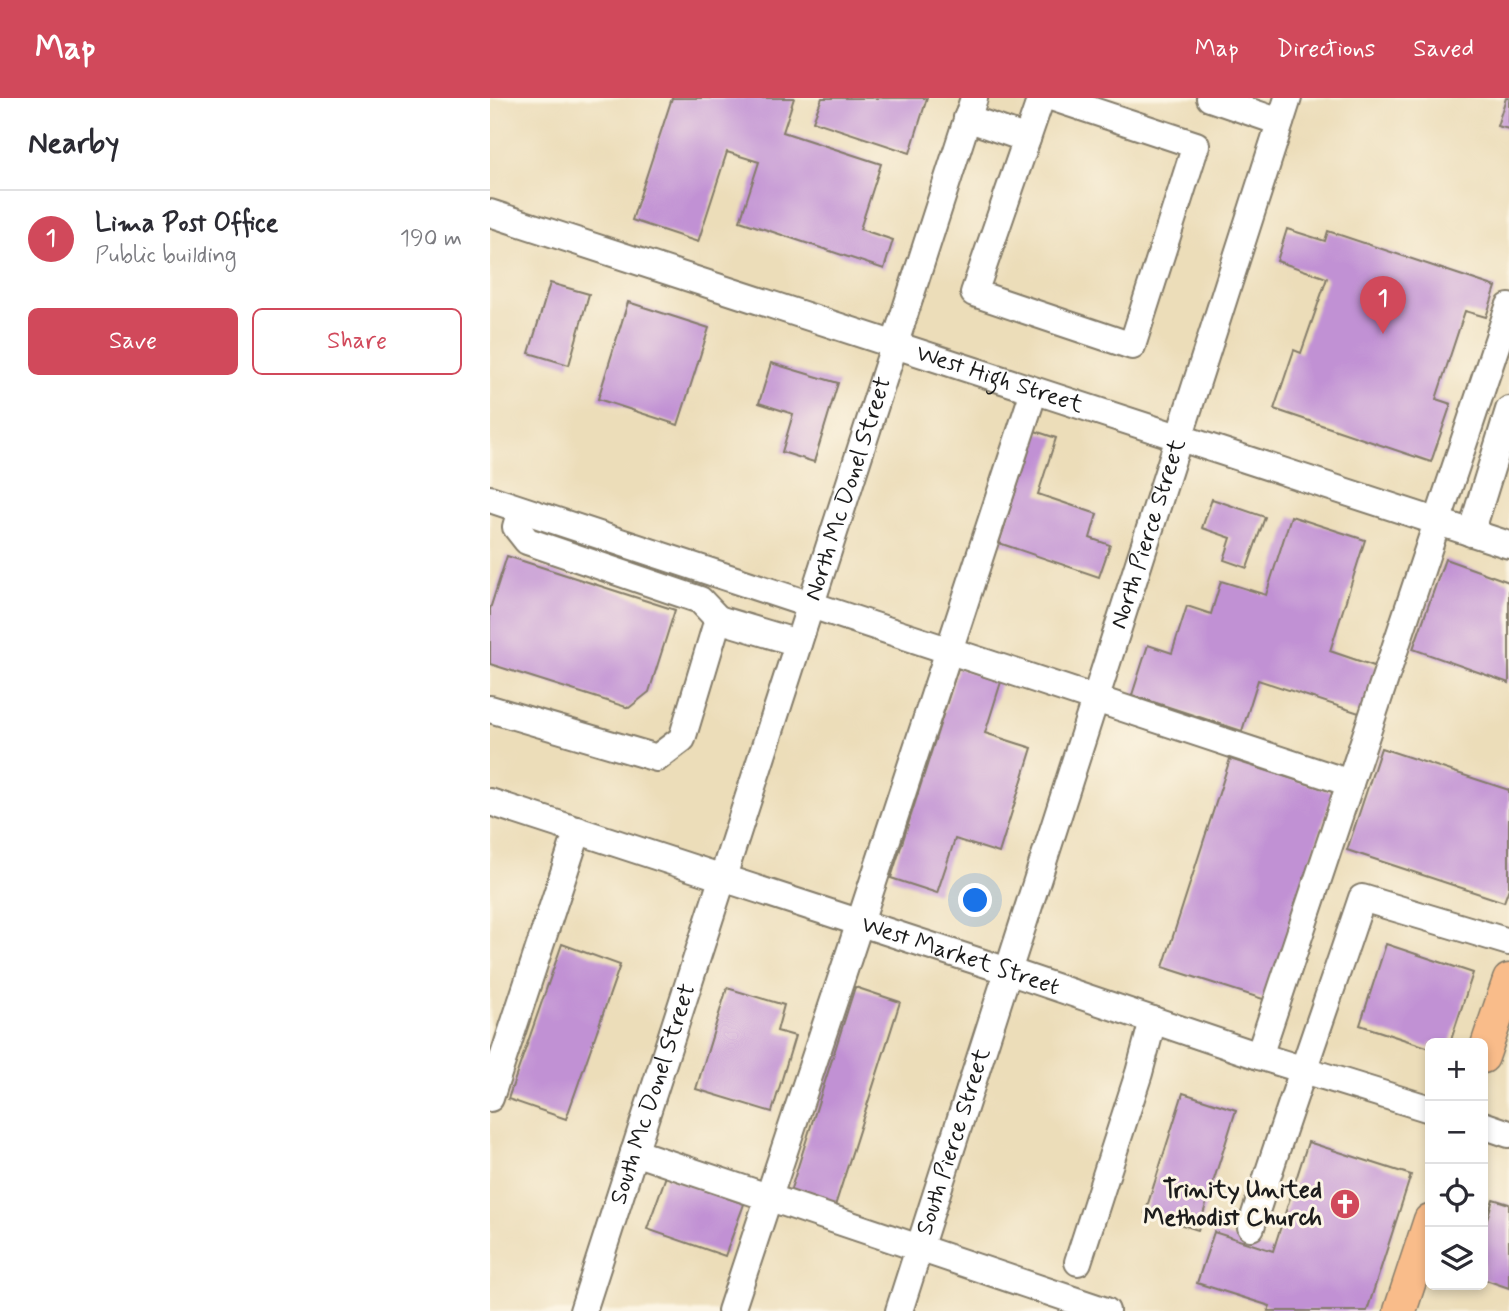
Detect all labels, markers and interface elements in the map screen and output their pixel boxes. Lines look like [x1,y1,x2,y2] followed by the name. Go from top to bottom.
[35,27,95,71] text: Map
[1195,34,1239,65] text: Map
[1277,34,1375,65] text: Directions
[1413,34,1474,65] text: Saved
[28,124,119,163] text: Nearby
[95,207,278,241] text: Lima Post Office
[46,224,56,254] text: 1
[400,224,462,254] text: 190 m
[95,241,237,271] text: Public building
[1360,276,1406,334] pin: 1
[28,308,238,375] button: Save
[252,308,462,375] button: Share
[912,337,1087,421] street label: West High Street
[797,373,899,605] street label: North Mc Donel Street
[1103,435,1193,633] street label: North Pierce Street
[958,883,992,917] your location
[857,909,1064,1003] street label: West Market Street
[603,980,703,1208] street label: South Mc Donel Street
[1425,1038,1488,1290] map controls
[1425,1038,1488,1101] button: +
[909,1044,998,1239] street label: South Pierce Street
[1425,1101,1488,1164] button: −
[1425,1164,1488,1227] button: locate
[1143,1175,1322,1234] place label: Trinity United Methodist Church
[1328,1187,1362,1221] church icon: Trinity United Methodist Church
[1425,1227,1488,1290] button: layers

